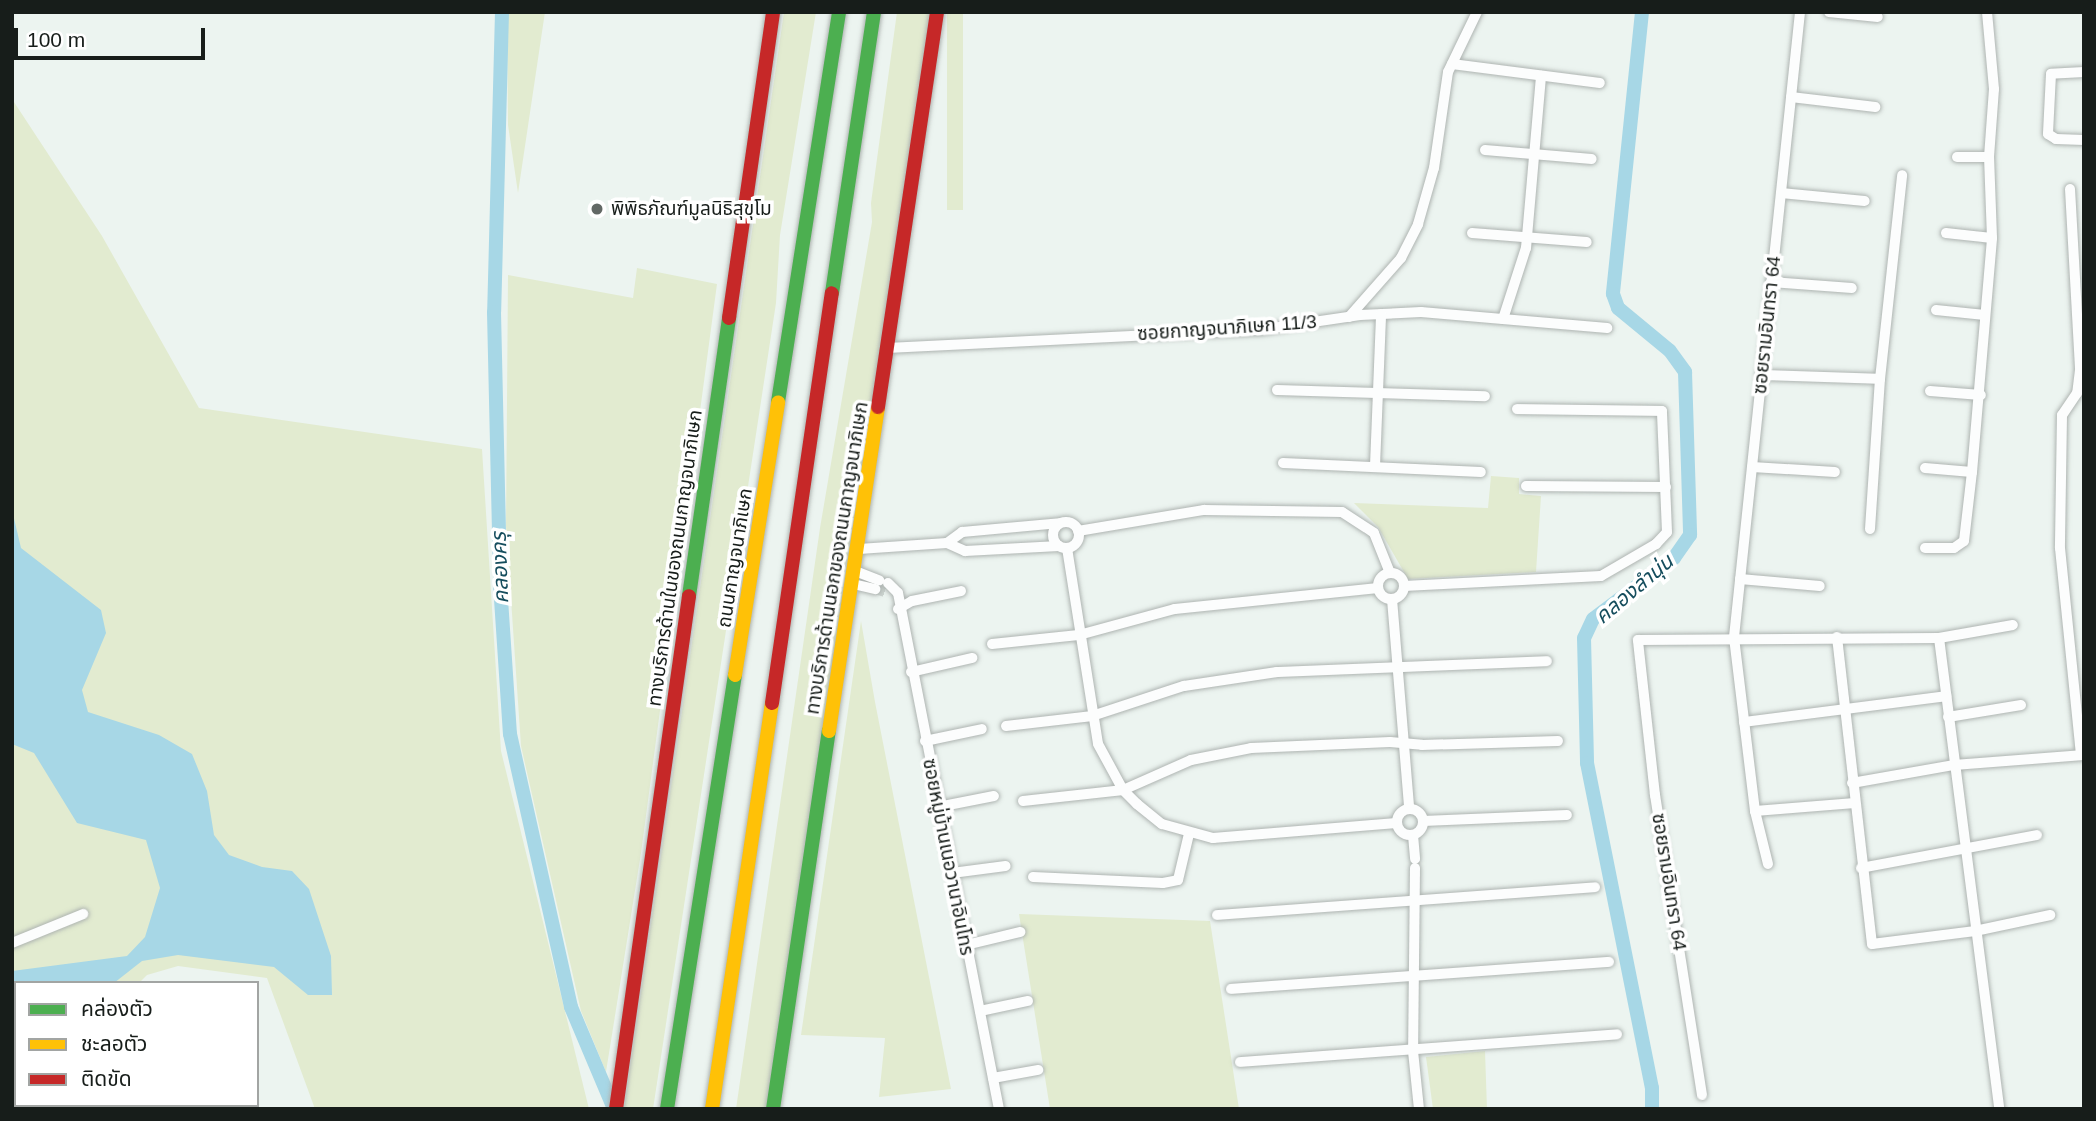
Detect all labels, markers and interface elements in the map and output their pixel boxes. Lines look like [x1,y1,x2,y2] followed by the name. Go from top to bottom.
[18,14,208,58] scale bar
[27,28,85,51] text: 100 m
[611,198,772,220] place label: พิพิธภัณฑ์มูลนิธิสุขุโม
[589,201,605,217] marker: พิพิธภัณฑ์มูลนิธิสุขุโม
[1748,255,1786,395] street label: ซอยรามอินทรา 64
[1136,310,1318,346] street label: ซอยกาญจนาภิเษก 11/3
[801,400,873,716] street label: ทางบริการด้านนอกของถนนกาญจนาภิเษก
[643,408,707,708] street label: ทางบริการด้านในของถนนกาญจนาภิเษก
[713,487,757,629] street label: ถนนกาญจนาภิเษก
[486,532,514,604] water label: คลองครุ
[1590,549,1678,629] water label: คลองลำนุ่น
[918,757,978,957] street label: ซอยหมู่บ้านเนอวานาอินโทร
[1647,812,1691,952] street label: ซอยรามอินทรา 64
[14,981,259,1107] legend
[81,997,153,1020] text: คล่องตัว
[81,1032,147,1055] text: ชะลอตัว
[81,1067,132,1090] text: ติดขัด

